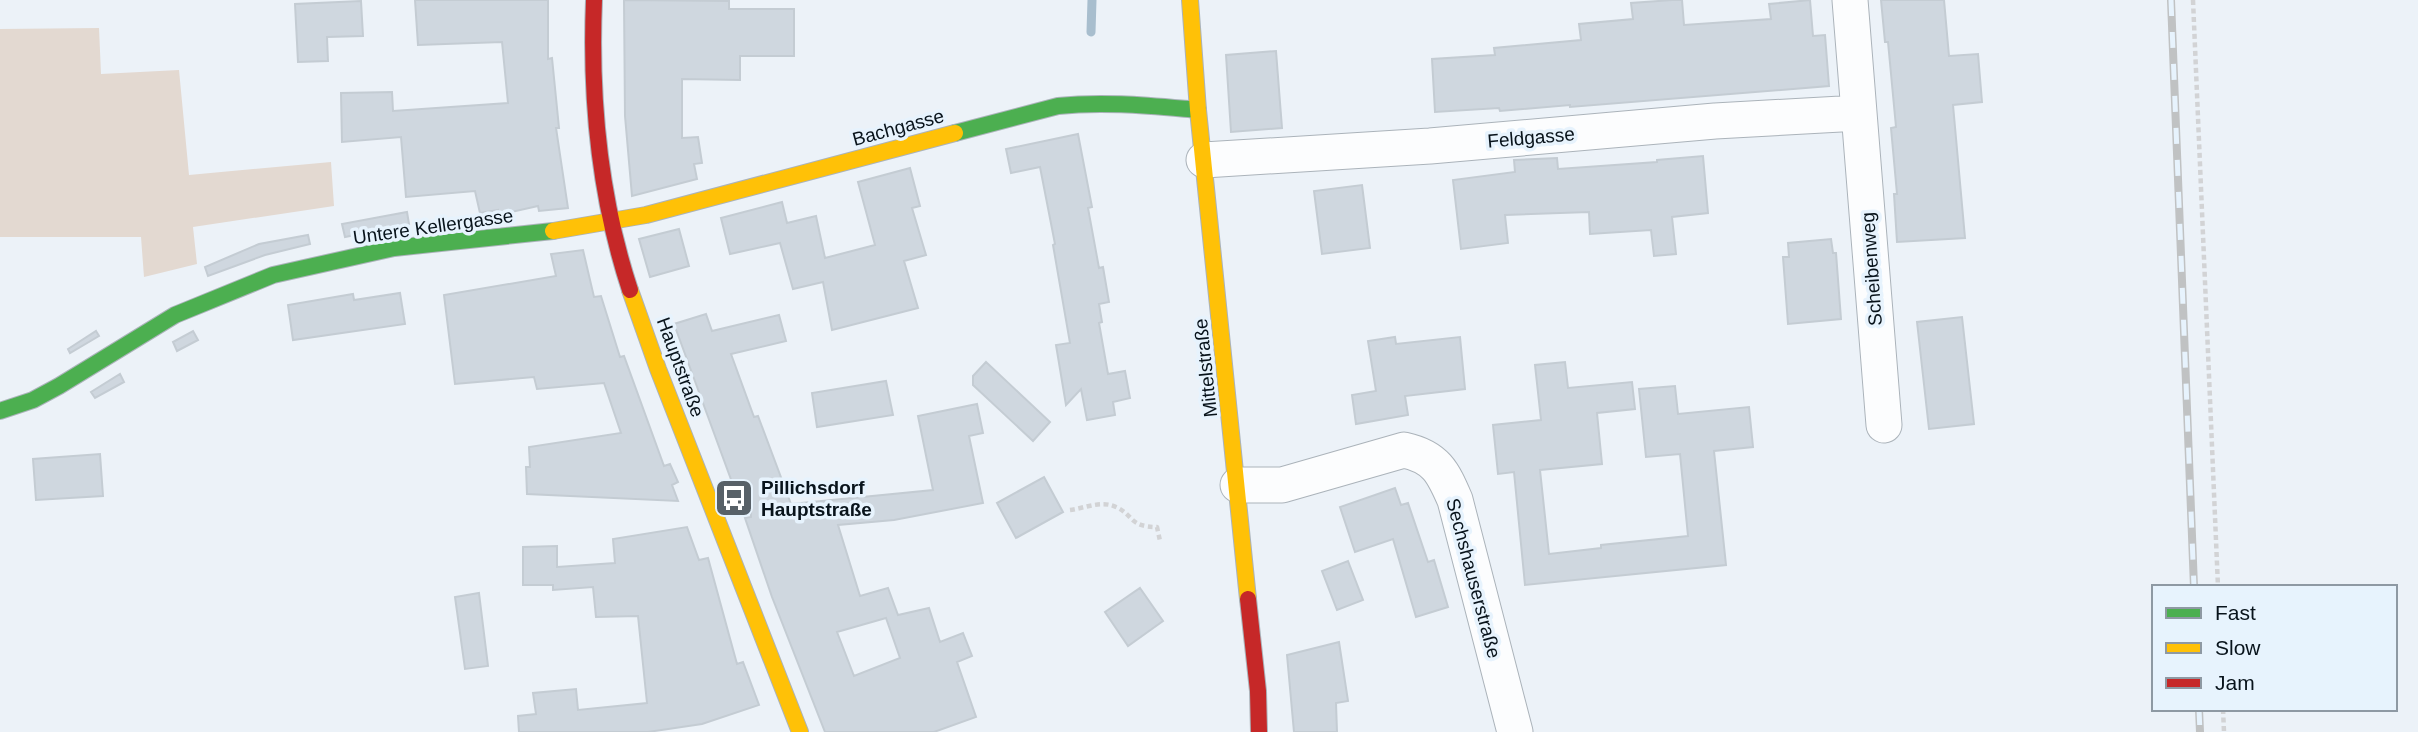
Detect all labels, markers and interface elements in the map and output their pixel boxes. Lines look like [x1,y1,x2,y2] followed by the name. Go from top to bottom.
[850,105,946,150] street label: Bachgasse
[1486,123,1576,152] street label: Feldgasse
[352,205,515,248] street label: Untere Kellergasse
[1857,211,1886,327] street label: Scheibenweg
[653,314,708,420] street label: Hauptstraße
[1190,317,1221,418] street label: Mittelstraße
[713,477,755,519] bus stop icon: Pillichsdorf Hauptstraße
[761,477,872,520] place label: Pillichsdorf Hauptstraße
[1442,496,1505,660] street label: Sechshauserstraße
[2152,585,2397,711] legend
[2215,601,2256,624] text: Fast
[2215,636,2261,659] text: Slow
[2215,671,2255,694] text: Jam

